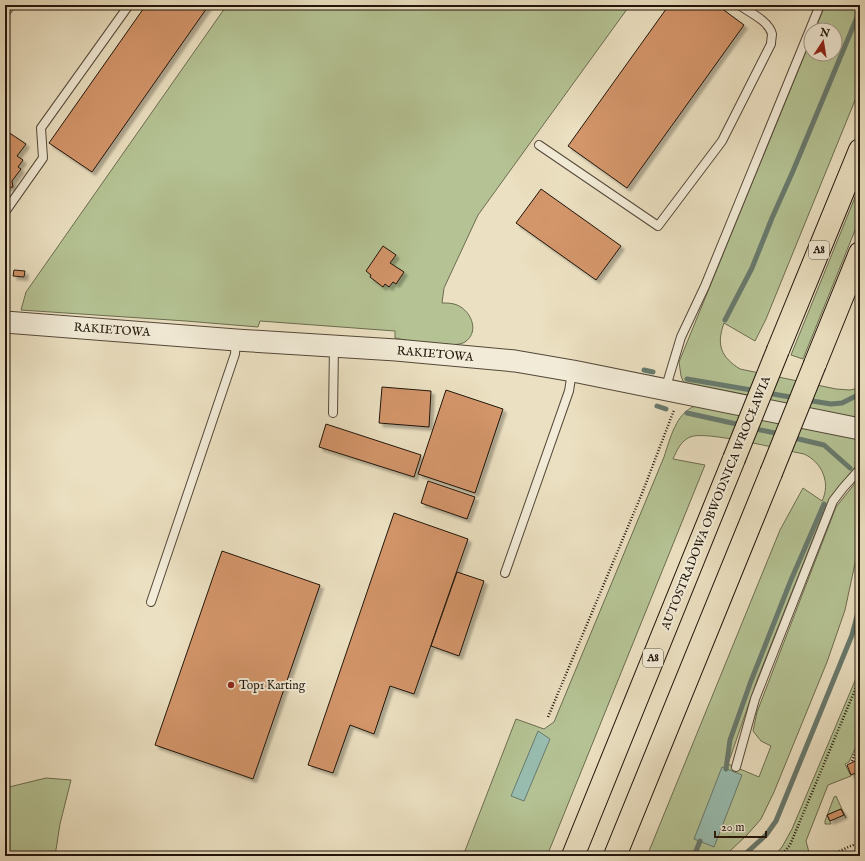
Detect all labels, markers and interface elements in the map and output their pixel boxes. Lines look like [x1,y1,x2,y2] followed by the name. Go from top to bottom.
[803,22,843,62] north arrow
[818,25,831,41] text: N
[809,241,829,259] road number: A8
[73,320,152,340] street label: RAKIETOWA
[396,343,475,365] street label: RAKIETOWA
[658,373,774,633] street label: AUTOSTRADOWA OBWODNICA WROCŁAWIA
[643,649,663,667] road number: A8
[239,678,306,694] place label: Top1 Karting
[226,680,236,690] marker: Top1 Karting
[715,813,766,839] scale bar
[721,820,744,835] text: 20 m

